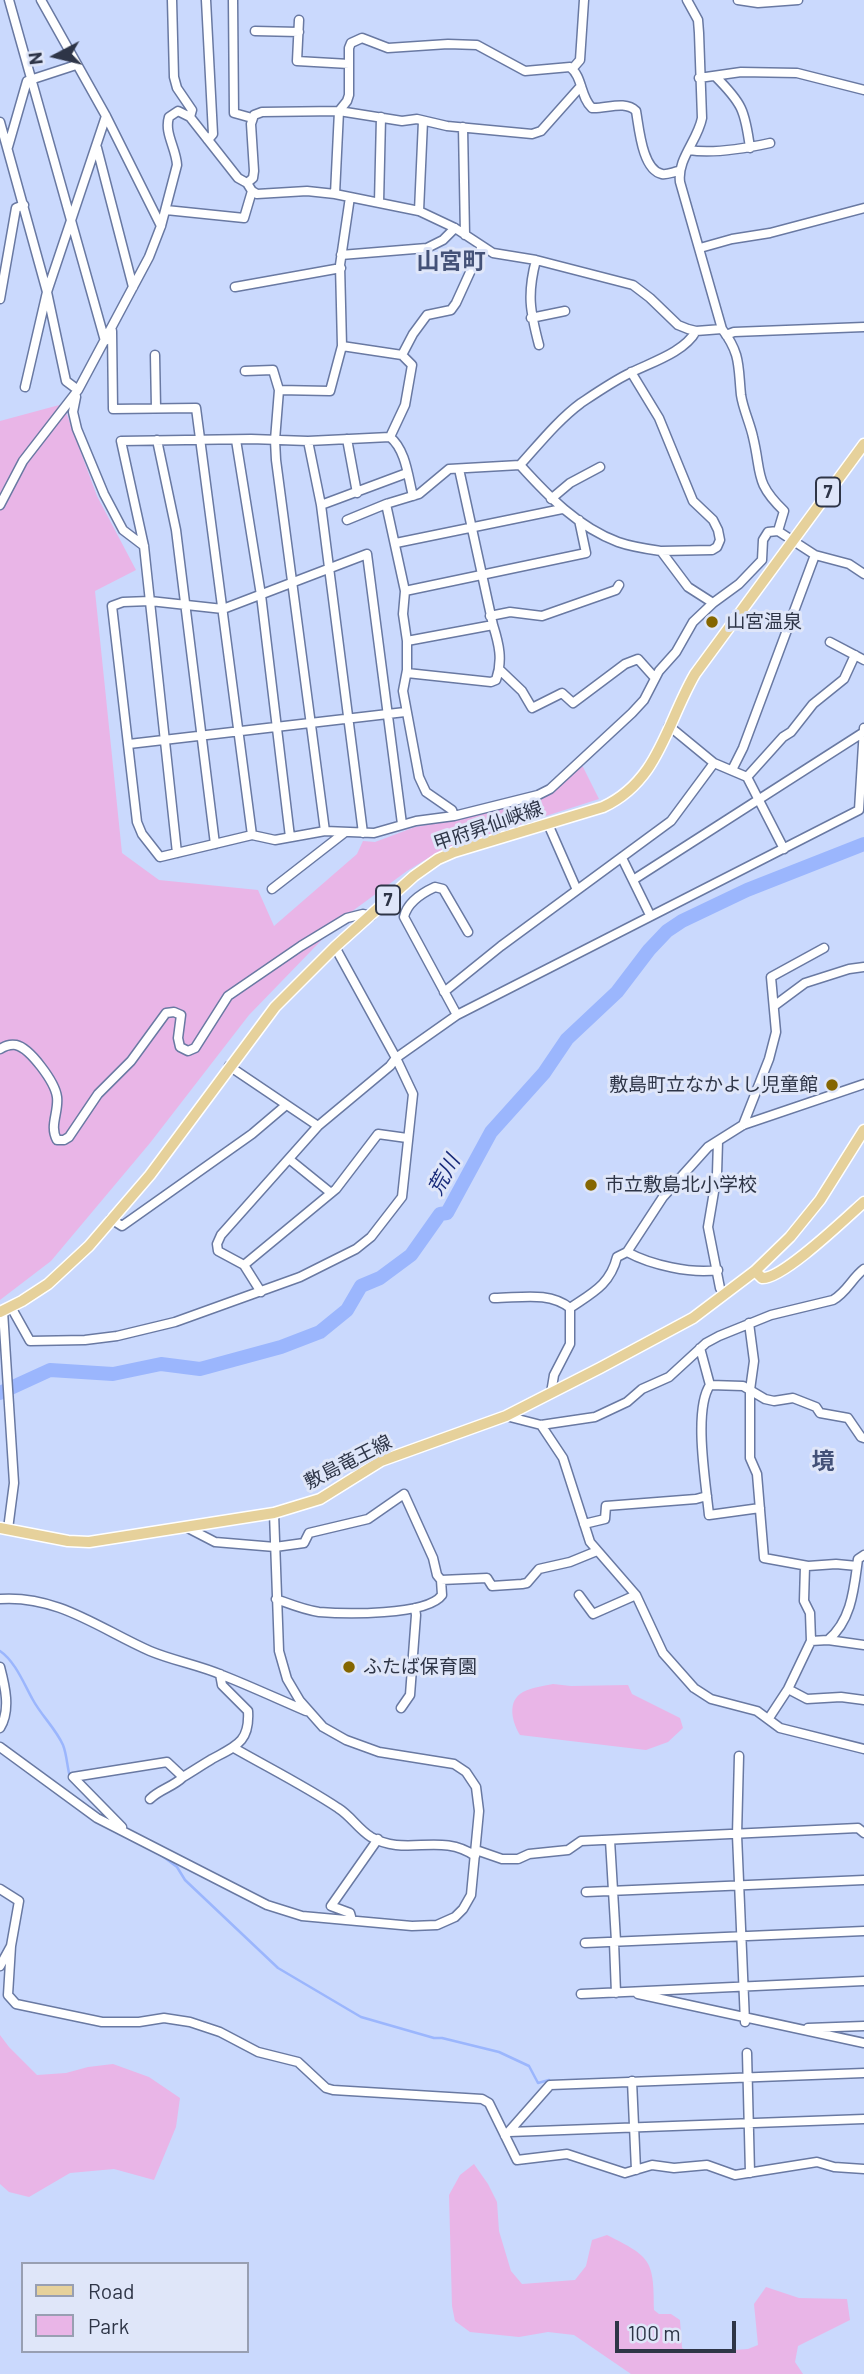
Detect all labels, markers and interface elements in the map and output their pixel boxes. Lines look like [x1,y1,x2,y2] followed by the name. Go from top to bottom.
[21,21,91,91] north arrow
[22,51,47,66] text: N
[417,247,485,275] district label: 山宮町
[816,478,840,506] road number: 7
[726,611,802,633] place label: 山宮温泉
[704,614,720,630] marker: 山宮温泉
[430,797,546,855] street label: 甲府昇仙峡線
[376,886,400,915] road number: 7
[609,1074,818,1096] place label: 敷島町立なかよし児童館
[824,1077,840,1093] marker: 敷島町立なかよし児童館
[423,1151,465,1199] water label: 荒川
[605,1174,757,1196] place label: 市立敷島北小学校
[583,1177,599,1193] marker: 市立敷島北小学校
[301,1430,395,1494] street label: 敷島竜王線
[812,1447,834,1475] district label: 境
[363,1656,477,1678] place label: ふたば保育園
[341,1659,357,1675] marker: ふたば保育園
[21,2262,248,2353] legend
[88,2278,134,2303] text: Road
[619,2308,740,2352] scale bar
[88,2313,129,2338] text: Park
[628,2320,681,2345] text: 100 m

